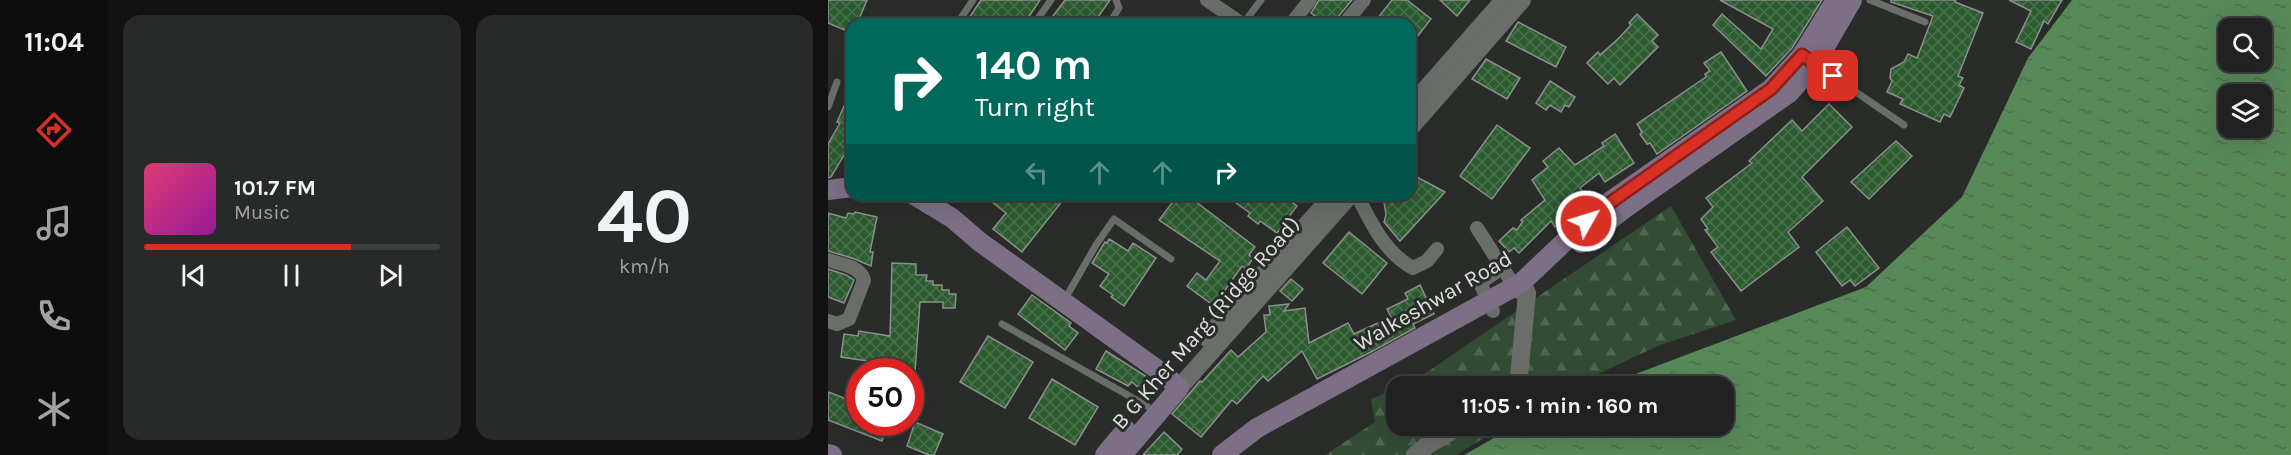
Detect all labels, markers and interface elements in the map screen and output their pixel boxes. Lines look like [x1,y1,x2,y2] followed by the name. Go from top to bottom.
[2218,18,2272,138] map controls
[2218,18,2272,72] button: search
[24,26,84,58] text: 11:04
[975,40,1092,90] text: 140 m
[876,42,954,120] icon: right
[1807,50,1858,101] pin
[1816,59,1849,92] icon: arrive
[2218,84,2272,138] button: layers
[975,91,1095,123] text: Turn right
[33,109,75,151] icon: directions
[1020,156,1053,189] icon: left
[1083,156,1116,189] icon: ahead
[1146,156,1179,189] icon: ahead
[1209,156,1242,189] icon: right
[596,170,692,262] text: 40
[234,175,316,201] text: 101.7 FM
[1554,189,1618,253] position arrow
[234,201,290,224] text: Music
[33,202,75,244] icon: music
[1106,211,1306,435] street label: B G Kher Marg (Ridge Road)
[1350,245,1516,357] street label: Walkeshwar Road
[619,255,670,278] text: km/h
[177,259,210,292] icon: previous
[275,259,308,292] icon: pause
[374,259,407,292] icon: next
[33,295,75,337] icon: phone
[846,358,924,436] speed limit sign: 50
[33,388,75,430] icon: climate
[1462,393,1658,419] text: 11:05 · 1 min · 160 m

